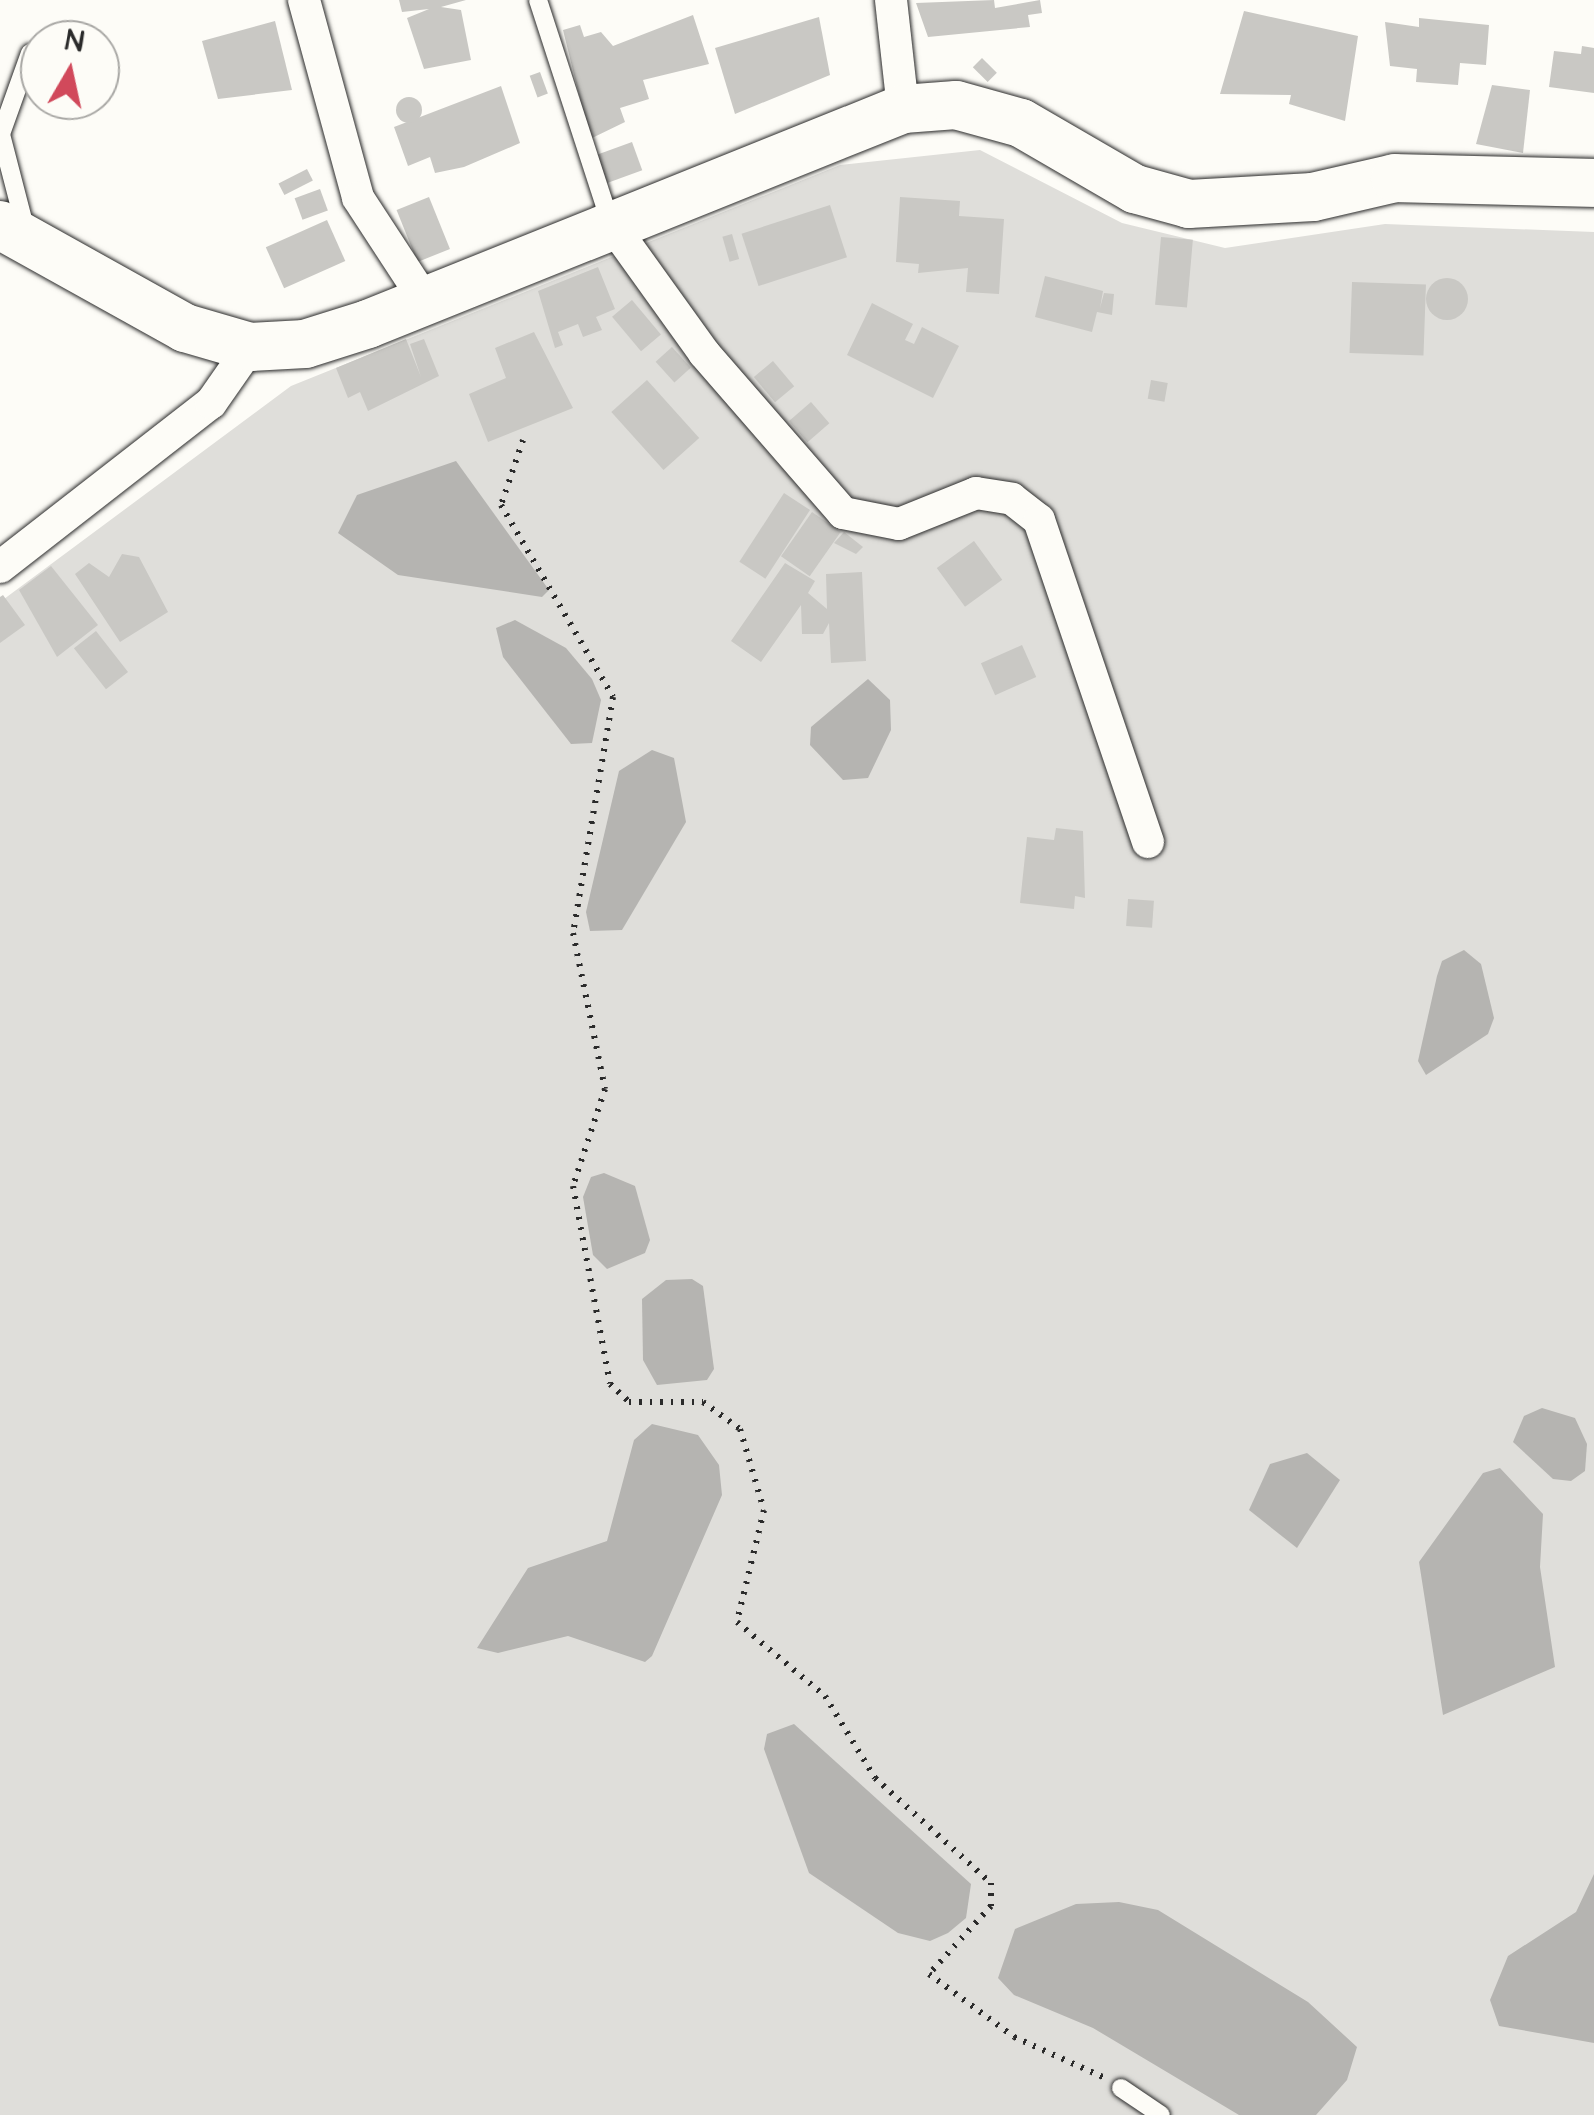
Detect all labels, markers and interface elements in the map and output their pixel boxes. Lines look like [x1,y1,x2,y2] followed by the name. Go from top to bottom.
[20,20,120,120] north arrow
[63,21,86,62] text: N

